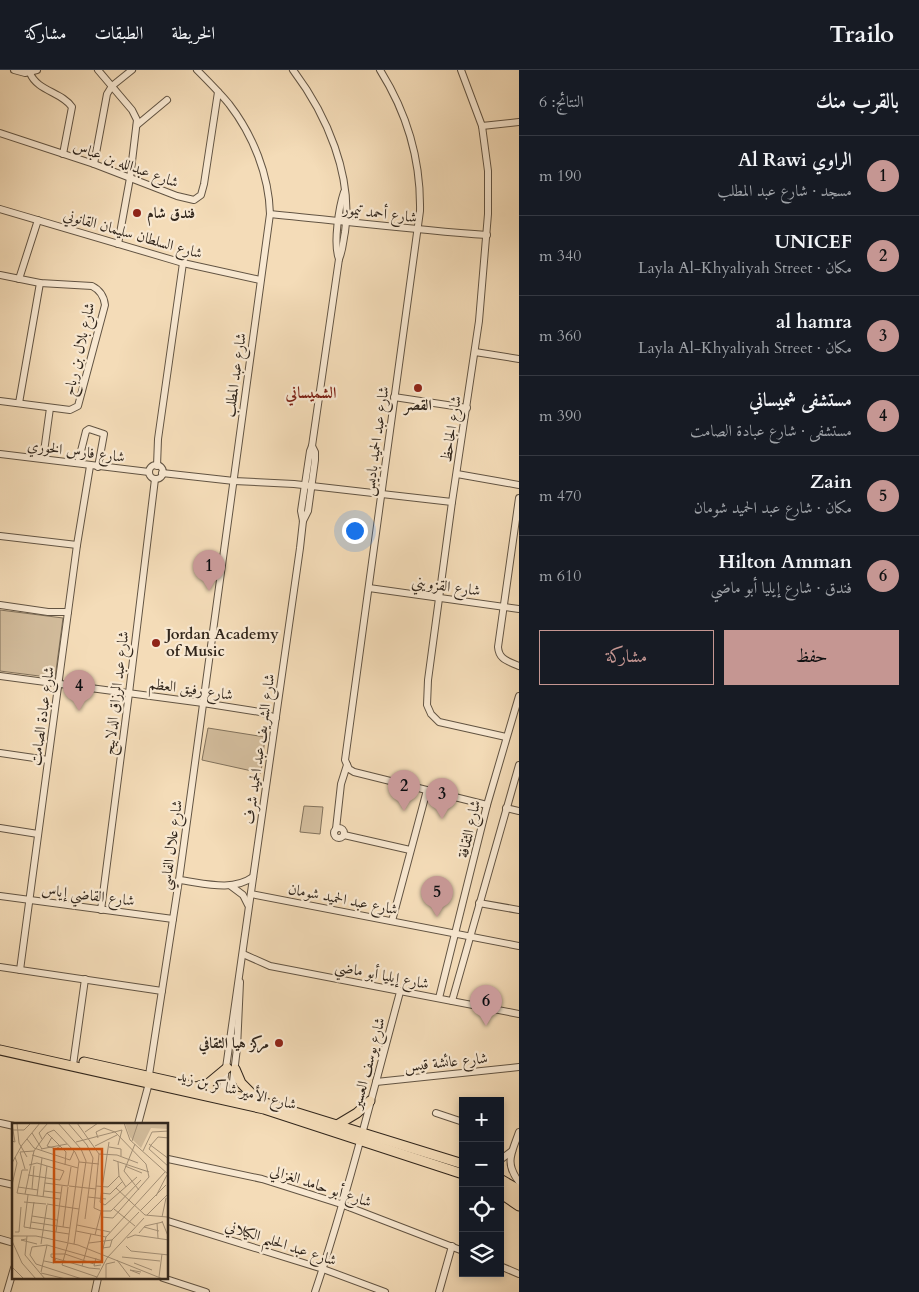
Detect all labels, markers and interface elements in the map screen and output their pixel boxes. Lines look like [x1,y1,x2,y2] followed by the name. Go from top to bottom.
[829,18,894,51] text: Trailo
[25,21,66,46] text: مشاركة
[94,21,143,46] text: الطبقات
[171,21,215,46] text: الخريطة
[816,87,899,116] text: بالقرب منك
[539,91,584,113] text: النتائج: 6
[70,136,181,195] street label: شارع عبدالله بن عباس
[738,147,852,173] text: الراوي Al Rawi
[539,165,581,187] text: 190 m
[879,165,887,187] text: 1
[717,180,852,202] text: مسجد · شارع عبد المطلب
[339,197,418,230] street label: شارع أحمد تيمور
[147,203,195,226] place label: فندق شام
[60,205,205,266] street label: شارع السلطان سليمان القانوني
[131,207,143,219] marker: فندق شام
[775,229,852,255] text: UNICEF
[539,245,581,267] text: 340 m
[879,245,887,267] text: 2
[638,257,852,279] text: مكان · Layla Al-Khyaliyah Street
[59,300,102,398] street label: شارع بلال بن رباح
[776,309,852,335] text: al hamra
[539,325,581,347] text: 360 m
[879,325,887,347] text: 3
[219,332,254,419] street label: شارع عبد المطلب
[638,337,852,359] text: مكان · Layla Al-Khyaliyah Street
[284,382,337,406] district label: الشميساني
[412,382,424,394] marker: القصر
[358,385,397,497] street label: شارع عبد الحميد باديس
[749,387,852,413] text: مستشفى شميساني
[436,394,469,464] street label: شارع الجاحظ
[402,395,432,416] place label: القصر
[539,405,581,427] text: 390 m
[879,405,887,427] text: 4
[690,420,852,442] text: مستشفى · شارع عبادة الصامت
[26,435,126,470] street label: شارع فارس الخوري
[810,469,852,495] text: Zain
[539,485,581,507] text: 470 m
[879,485,887,507] text: 5
[694,497,852,519] text: مكان · شارع عبد الحميد شومان
[342,518,368,544] your location
[719,549,852,575] text: Hilton Amman
[193,550,225,591] pin: 1
[539,565,581,587] text: 610 m
[879,565,887,587] text: 6
[410,571,482,605] street label: شارع القزويني
[711,577,852,599] text: فندق · شارع إيليا أبو ماضي
[164,624,279,661] place label: Jordan Academy of Music
[98,630,137,757] street label: شارع عبد الرزاق الدلابيح
[539,630,714,685] button: مشاركة
[724,630,899,685] button: حفظ
[150,637,162,649] marker: Jordan Academy of Music
[25,665,62,767] street label: شارع عبادة الصامت
[63,670,95,711] pin: 4
[147,673,234,709] street label: شارع رفيق العظم
[239,673,282,826] street label: شارع الشريف عبد الحميد شرف
[388,770,420,811] pin: 2
[426,778,458,819] pin: 3
[453,798,488,861] street label: شارع الثقافة
[155,799,191,892] street label: شارع علال الفاسي
[421,876,453,917] pin: 5
[40,879,136,915] street label: شارع القاضي إياس
[286,879,400,922] street label: شارع عبد الحميد شومان
[333,955,431,998] street label: شارع إيليا أبو ماضي
[470,985,502,1026] pin: 6
[346,1015,393,1114] street label: شارع يوسف العسير
[198,1033,269,1055] place label: مركز هيا الثقافي
[273,1037,285,1049] marker: مركز هيا الثقافي
[403,1048,489,1079] street label: شارع عائشة قيس
[175,1065,299,1117] street label: شارع الأمير شاكر بن زيد
[459,1097,504,1277] map controls
[459,1097,504,1142] button: +
[12,1123,169,1280] inset map
[459,1142,504,1187] button: −
[267,1159,375,1215] street label: شارع أبو حامد الغزالي
[459,1187,504,1232] button: locate
[221,1216,339,1275] street label: شارع عبد الحليم الكيلاني
[459,1232,504,1277] button: layers

